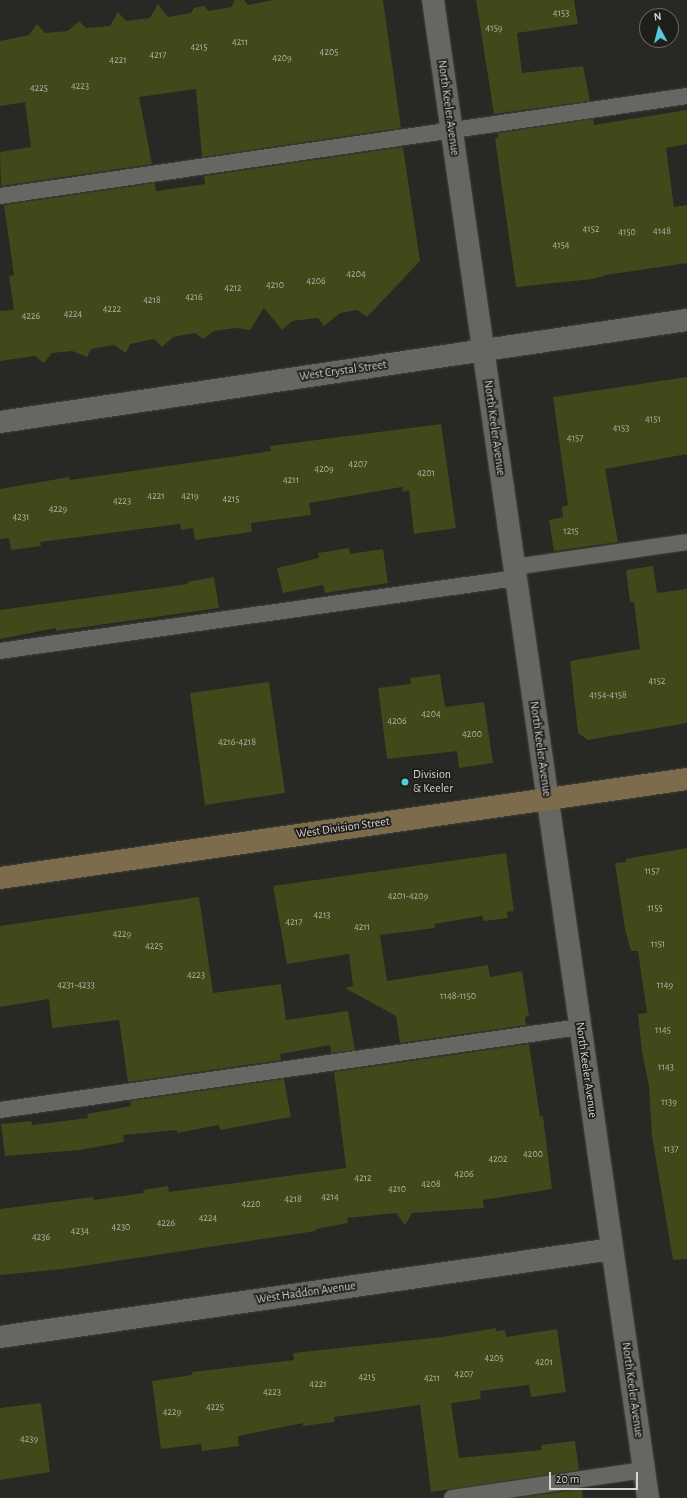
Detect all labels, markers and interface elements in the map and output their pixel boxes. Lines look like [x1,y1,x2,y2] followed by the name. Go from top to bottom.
[553,8,569,20] house number: 4153
[639,8,679,48] north arrow
[653,11,662,23] text: N
[485,23,503,35] house number: 4159
[232,37,248,49] house number: 4211
[191,42,207,54] house number: 4215
[320,47,338,59] house number: 4205
[150,50,166,62] house number: 4217
[272,53,292,65] house number: 4209
[109,55,127,67] house number: 4221
[434,59,462,157] street label: North Keeler Avenue
[71,81,89,93] house number: 4223
[30,83,48,95] house number: 4225
[583,224,599,236] house number: 4152
[653,226,671,238] house number: 4148
[618,227,636,239] house number: 4150
[552,240,570,252] house number: 4154
[346,269,366,281] house number: 4204
[306,276,326,288] house number: 4206
[266,280,284,292] house number: 4210
[224,283,242,295] house number: 4212
[185,292,203,304] house number: 4216
[143,295,161,307] house number: 4218
[103,304,121,316] house number: 4222
[64,309,82,321] house number: 4224
[22,311,40,323] house number: 4226
[298,358,388,384] street label: West Crystal Street
[480,379,508,477] street label: North Keeler Avenue
[645,414,661,426] house number: 4151
[613,423,629,435] house number: 4153
[567,433,583,445] house number: 4157
[349,459,367,471] house number: 4207
[314,464,334,476] house number: 4209
[417,468,435,480] house number: 4201
[283,475,299,487] house number: 4211
[147,491,165,503] house number: 4221
[181,491,199,503] house number: 4219
[223,494,239,506] house number: 4215
[113,496,131,508] house number: 4223
[49,504,67,516] house number: 4229
[13,512,29,524] house number: 4231
[563,526,579,538] house number: 1215
[649,676,665,688] house number: 4152
[589,690,627,702] house number: 4154-4158
[526,700,554,798] street label: North Keeler Avenue
[421,709,441,721] house number: 4204
[387,716,407,728] house number: 4206
[462,729,482,741] house number: 4200
[218,737,256,749] house number: 4216-4218
[413,768,453,796] place label: Division & Keeler
[400,777,410,787] marker: Division & Keeler
[295,814,391,842] street label: West Division Street
[644,866,660,878] house number: 1157
[388,891,428,903] house number: 4201-4209
[647,903,663,915] house number: 1155
[314,910,330,922] house number: 4213
[286,917,302,929] house number: 4217
[354,922,370,934] house number: 4211
[113,929,131,941] house number: 4229
[651,939,665,951] house number: 1151
[145,941,163,953] house number: 4225
[187,970,205,982] house number: 4223
[57,980,95,992] house number: 4231-4233
[657,980,673,992] house number: 1149
[440,991,476,1003] house number: 1148-1150
[572,1021,600,1119] street label: North Keeler Avenue
[655,1025,671,1037] house number: 1145
[658,1062,674,1074] house number: 1143
[661,1097,677,1109] house number: 1139
[663,1144,679,1156] house number: 1137
[523,1149,543,1161] house number: 4200
[488,1154,508,1166] house number: 4202
[454,1169,474,1181] house number: 4206
[354,1173,372,1185] house number: 4212
[421,1179,441,1191] house number: 4208
[388,1184,406,1196] house number: 4210
[321,1192,339,1204] house number: 4214
[284,1194,302,1206] house number: 4218
[241,1199,261,1211] house number: 4220
[199,1213,217,1225] house number: 4224
[157,1218,175,1230] house number: 4226
[112,1222,130,1234] house number: 4230
[71,1226,89,1238] house number: 4234
[32,1232,50,1244] house number: 4236
[255,1279,357,1307] street label: West Haddon Avenue
[618,1341,646,1439] street label: North Keeler Avenue
[485,1353,503,1365] house number: 4205
[535,1357,553,1369] house number: 4201
[455,1369,473,1381] house number: 4207
[359,1372,375,1384] house number: 4215
[424,1373,440,1385] house number: 4211
[309,1379,327,1391] house number: 4221
[263,1387,281,1399] house number: 4223
[206,1402,224,1414] house number: 4225
[163,1407,181,1419] house number: 4229
[20,1434,38,1446] house number: 4239
[551,1464,640,1490] scale bar
[556,1473,579,1485] text: 20 m

